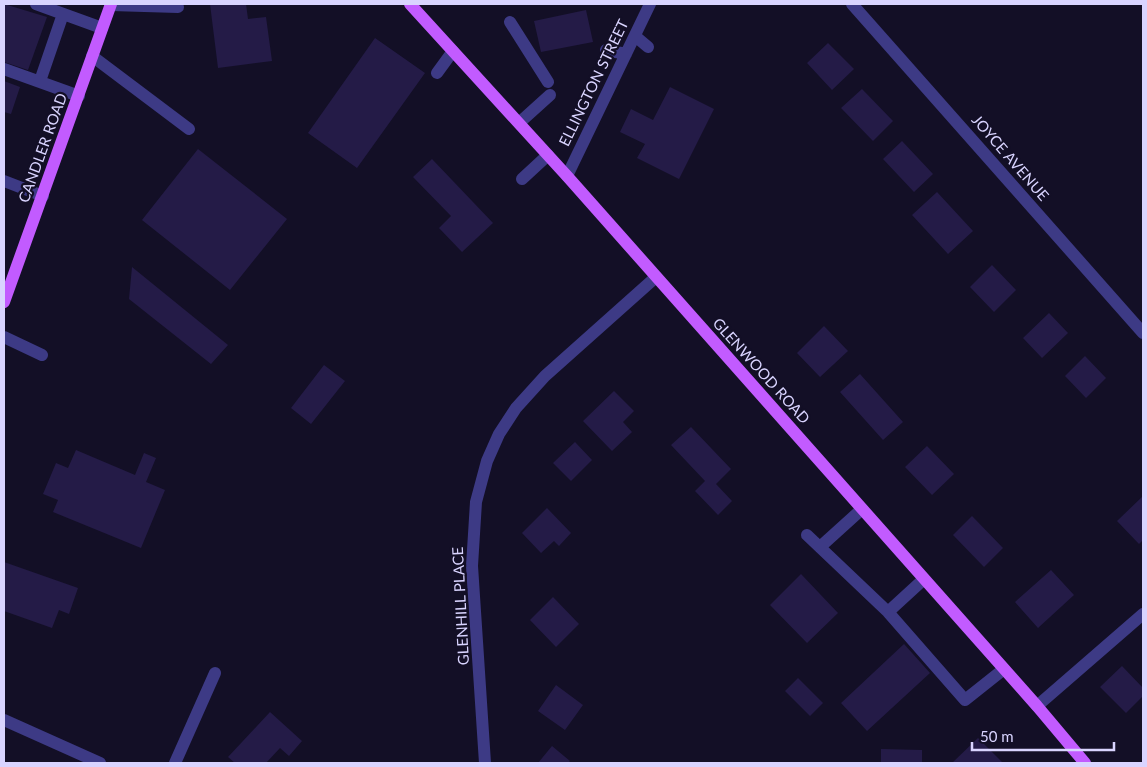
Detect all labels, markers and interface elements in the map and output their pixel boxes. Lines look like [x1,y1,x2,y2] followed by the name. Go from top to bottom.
[555,16,632,149] street label: ELLINGTON STREET
[14,90,70,205] street label: CANDLER ROAD
[969,111,1053,204] street label: JOYCE AVENUE
[710,314,814,427] street label: GLENWOOD ROAD
[448,546,472,666] street label: GLENHILL PLACE
[972,720,1114,752] scale bar
[980,727,1014,745] text: 50 m

